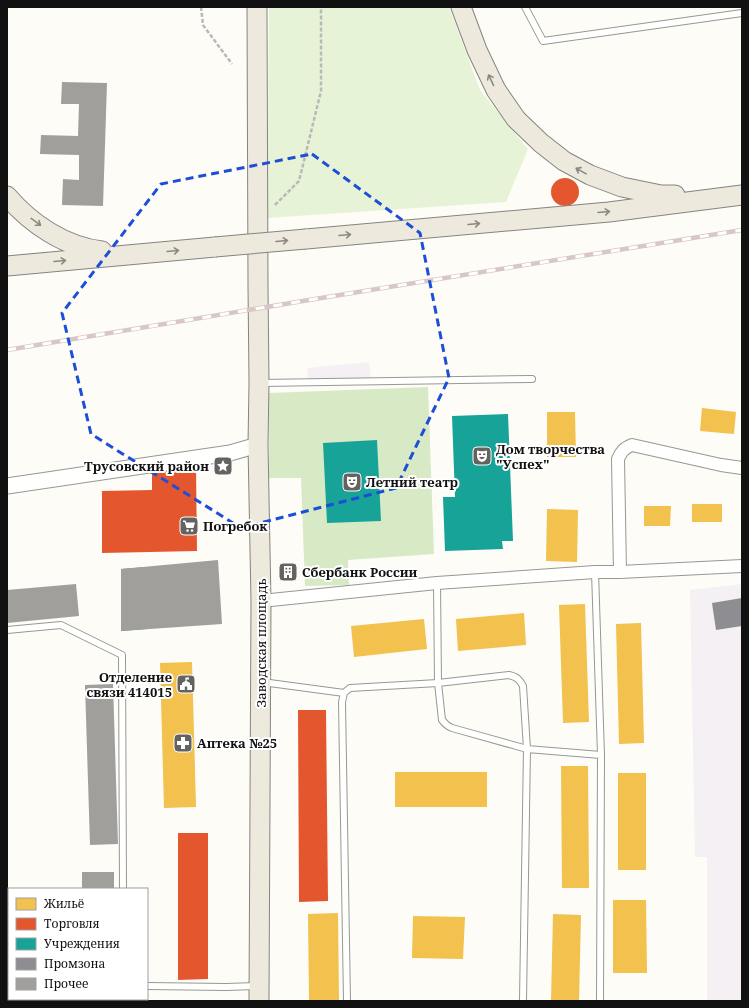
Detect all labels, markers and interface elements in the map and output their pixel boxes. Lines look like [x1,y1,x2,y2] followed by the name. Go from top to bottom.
[487,74,494,86] one-way arrow
[575,166,587,174] one-way arrow
[597,208,610,216] one-way arrow
[30,218,41,226] one-way arrow
[467,220,480,227] one-way arrow
[338,232,351,239] one-way arrow
[275,237,288,245] one-way arrow
[166,247,179,254] one-way arrow
[53,257,66,264] one-way arrow
[496,440,605,473] place label: Дом творчества "Успех"
[471,445,493,467] theatre icon: Дом творчества "Успех"
[212,455,234,477] place icon: Трусовский район
[84,457,209,475] place label: Трусовский район
[341,471,363,493] theatre icon: Летний театр
[366,473,458,491] place label: Летний театр
[178,515,200,537] supermarket icon: Погребок
[203,517,268,535] place label: Погребок
[277,561,299,583] building icon: Сбербанк России
[302,563,418,581] place label: Сбербанк России
[252,579,270,707] street label: Заводская площадь
[87,668,172,701] place label: Отделение связи 414015
[175,673,197,695] public building icon: Отделение связи 414015
[172,732,194,754] pharmacy icon: Аптека №25
[197,734,277,752] place label: Аптека №25
[8,888,148,1000] legend
[43,895,84,912] text: Жильё
[44,915,100,932] text: Торговля
[44,935,120,952] text: Учреждения
[44,955,106,972] text: Промзона
[44,975,88,992] text: Прочее

